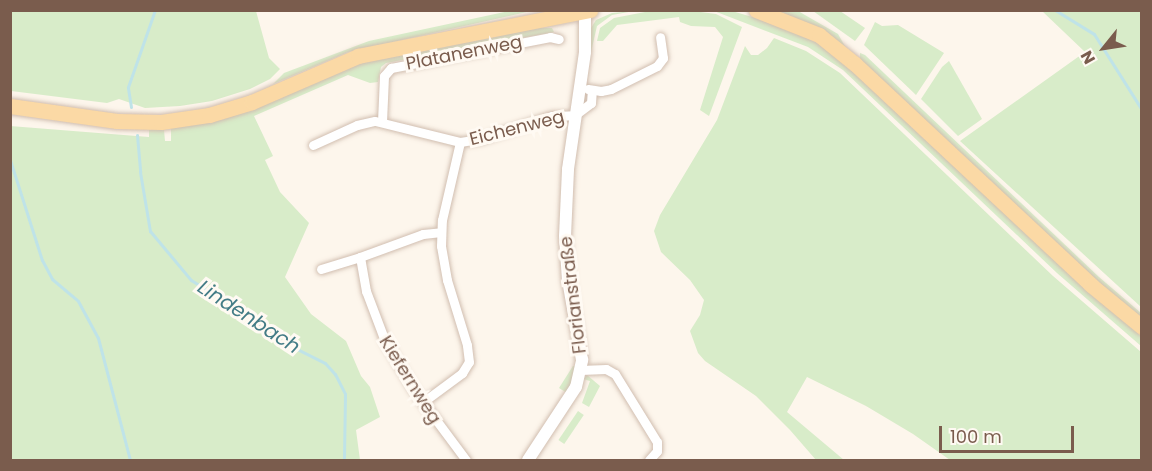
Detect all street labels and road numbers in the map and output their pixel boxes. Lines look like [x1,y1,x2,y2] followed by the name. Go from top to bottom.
[404,31,524,75] street label: Platanenweg
[467,106,567,150] street label: Eichenweg
[555,235,591,355] street label: Florianstraße
[374,332,446,428] street label: Kiefernweg

